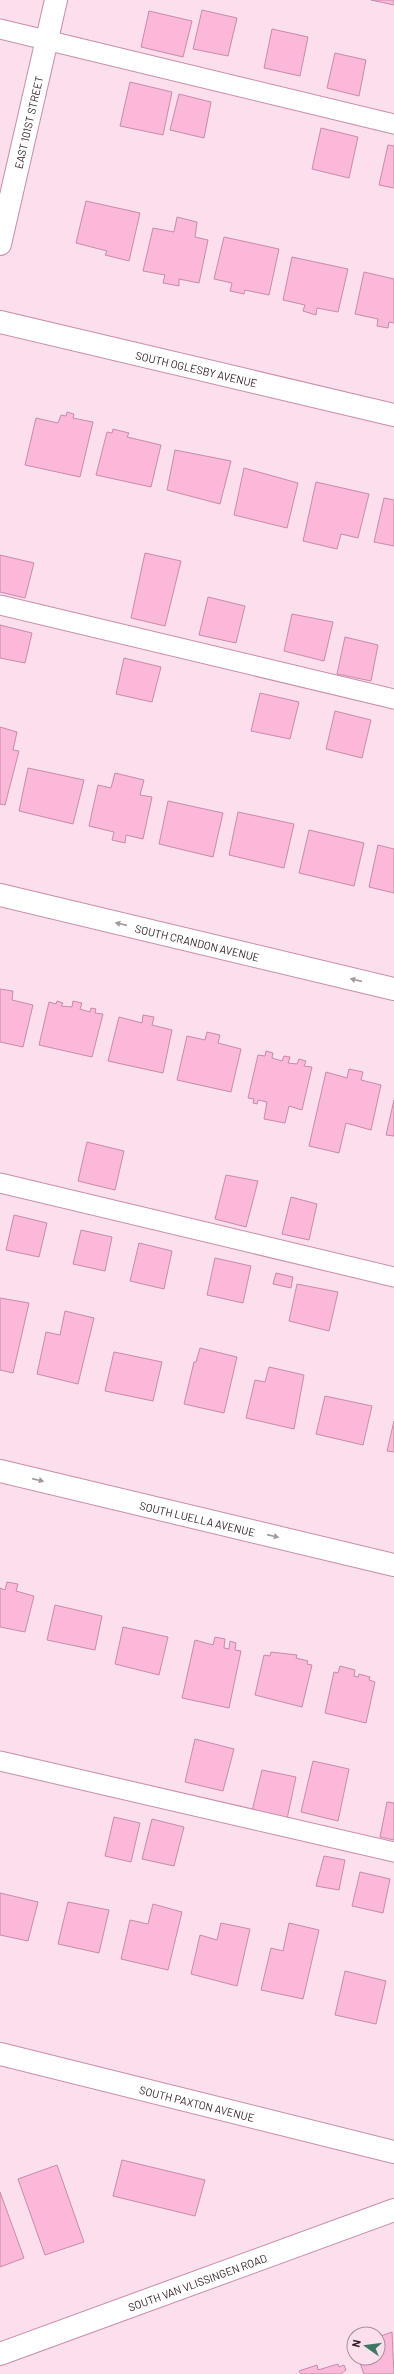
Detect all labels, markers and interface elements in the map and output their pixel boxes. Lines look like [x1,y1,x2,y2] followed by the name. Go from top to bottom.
[11,75,45,170] street label: EAST 101ST STREET
[134,348,259,389] street label: SOUTH OGLESBY AVENUE
[114,921,126,927] one-way arrow
[134,921,261,963] street label: SOUTH CRANDON AVENUE
[350,977,362,983] one-way arrow
[32,1478,44,1484] one-way arrow
[138,1498,257,1538] street label: SOUTH LUELLA AVENUE
[267,1534,280,1540] one-way arrow
[138,2082,256,2124] street label: SOUTH PAXTON AVENUE
[126,2251,269,2313] street label: SOUTH VAN VLISSINGEN ROAD
[346,2326,386,2366] north arrow
[349,2338,363,2349] text: N

